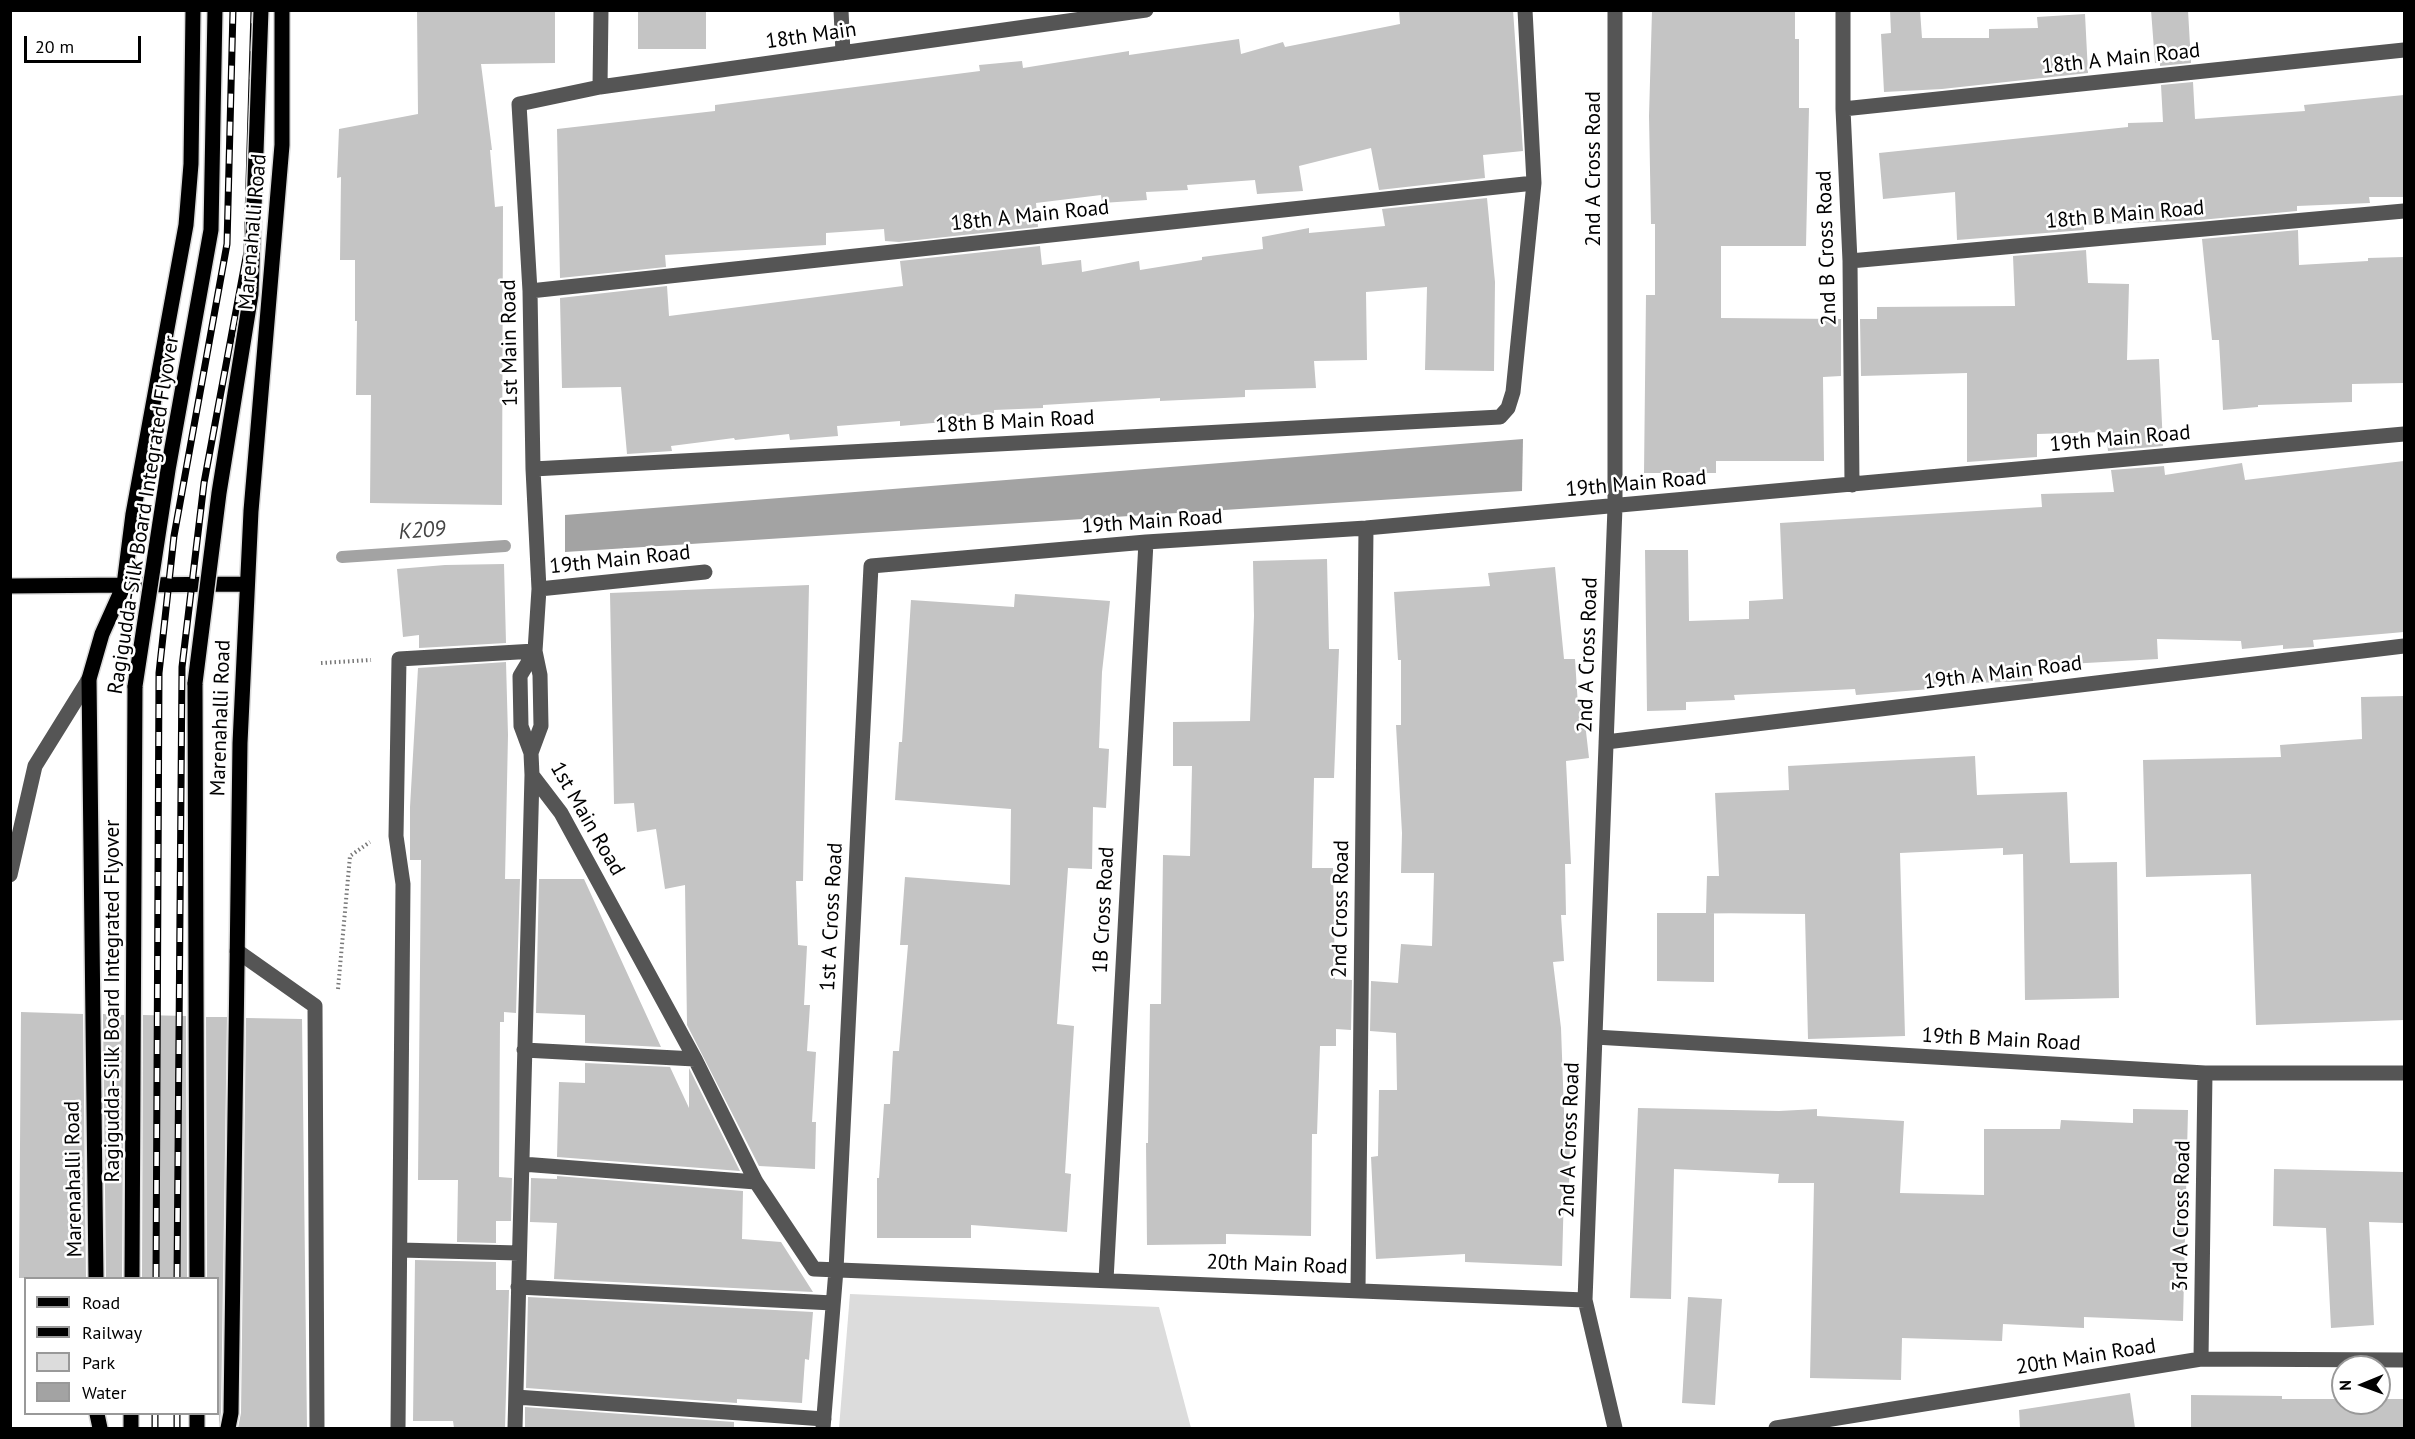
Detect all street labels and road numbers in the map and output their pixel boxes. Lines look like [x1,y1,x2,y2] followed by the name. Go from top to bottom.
[764,17,858,55] street label: 18th Main
[2041,38,2201,80] street label: 18th A Main Road
[1581,91,1607,247] street label: 2nd A Cross Road
[234,153,272,311] street label: Marenahalli Road
[1812,170,1842,326] street label: 2nd B Cross Road
[950,195,1110,237] street label: 18th A Main Road
[2045,196,2205,234] street label: 18th B Main Road
[496,279,524,407] street label: 1st Main Road
[103,334,185,696] street label: Ragigudda-Silk Board Integrated Flyover
[935,405,1095,439] street label: 18th B Main Road
[2049,420,2191,458] street label: 19th Main Road
[1565,465,1707,503] street label: 19th Main Road
[1081,505,1223,539] street label: 19th Main Road
[548,540,692,580] street label: 19th Main Road
[1573,577,1603,733] street label: 2nd A Cross Road
[206,639,236,797] street label: Marenahalli Road
[1922,651,2084,695] street label: 19th A Main Road
[544,758,630,880] street label: 1st Main Road
[100,820,126,1182] street label: Ragigudda-Silk Board Integrated Flyover
[1327,840,1355,978] street label: 2nd Cross Road
[816,842,848,992] street label: 1st A Cross Road
[1088,846,1120,974] street label: 1B Cross Road
[1921,1023,2081,1057] street label: 19th B Main Road
[1555,1062,1585,1218] street label: 2nd A Cross Road
[60,1100,88,1258] street label: Marenahalli Road
[2168,1140,2196,1292] street label: 3rd A Cross Road
[1206,1250,1348,1280] street label: 20th Main Road
[2014,1334,2158,1380] street label: 20th Main Road

